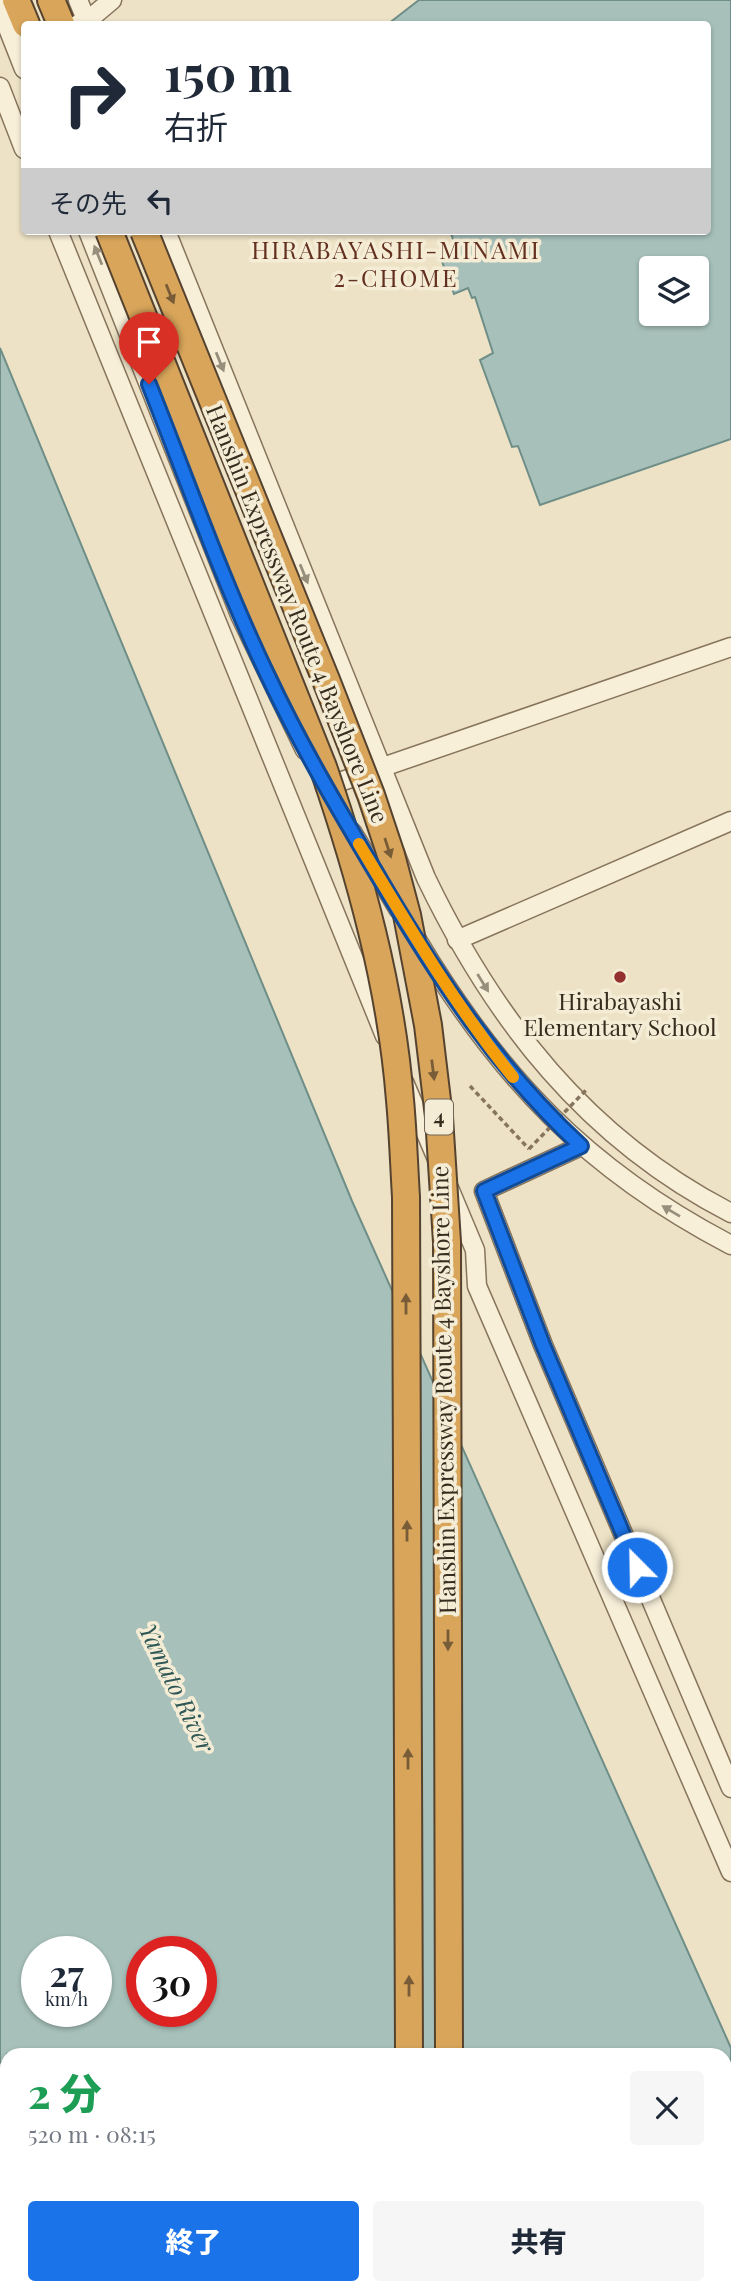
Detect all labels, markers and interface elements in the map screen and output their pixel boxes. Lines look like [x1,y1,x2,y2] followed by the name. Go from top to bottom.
[164,39,292,104] text: 150 m
[49,49,140,140] icon: right
[164,104,228,147] text: 右折
[141,182,179,220] icon: left
[49,185,127,220] text: その先
[251,233,541,293] district label: HIRABAYASHI-MINAMI 2-CHOME
[92,244,103,265] one-way arrow
[639,256,709,326] map controls
[639,256,709,326] button: layers
[164,284,175,305] one-way arrow
[119,312,179,384] pin
[130,323,168,361] icon: arrive
[214,352,225,373] one-way arrow
[200,400,397,827] street label: Hanshin Expressway Route 4 Bayshore Line
[299,563,310,584] one-way arrow
[383,837,394,858] one-way arrow
[612,969,628,985] marker: Hirabayashi Elementary School
[477,973,490,992] one-way arrow
[523,985,717,1042] place label: Hirabayashi Elementary School
[428,1059,439,1081] one-way arrow
[425,1100,453,1134] road number: 4
[423,1165,462,1615] street label: Hanshin Expressway Route 4 Bayshore Line
[662,1205,681,1218] one-way arrow
[400,1293,412,1315] one-way arrow
[401,1520,413,1542] one-way arrow
[600,1530,674,1604] position arrow
[133,1617,223,1758] water label: Yamato River
[442,1629,454,1651] one-way arrow
[402,1748,414,1770] one-way arrow
[126,1936,217,2027] speed limit sign: 30
[49,1949,84,1996] text: 27
[403,1975,415,1997] one-way arrow
[45,1987,88,2011] text: km/h
[28,2064,102,2120] text: 2 分
[630,2071,704,2145] button: close
[28,2118,156,2149] text: 520 m · 08:15
[28,2201,359,2281] button: 終了
[373,2201,704,2281] button: 共有

